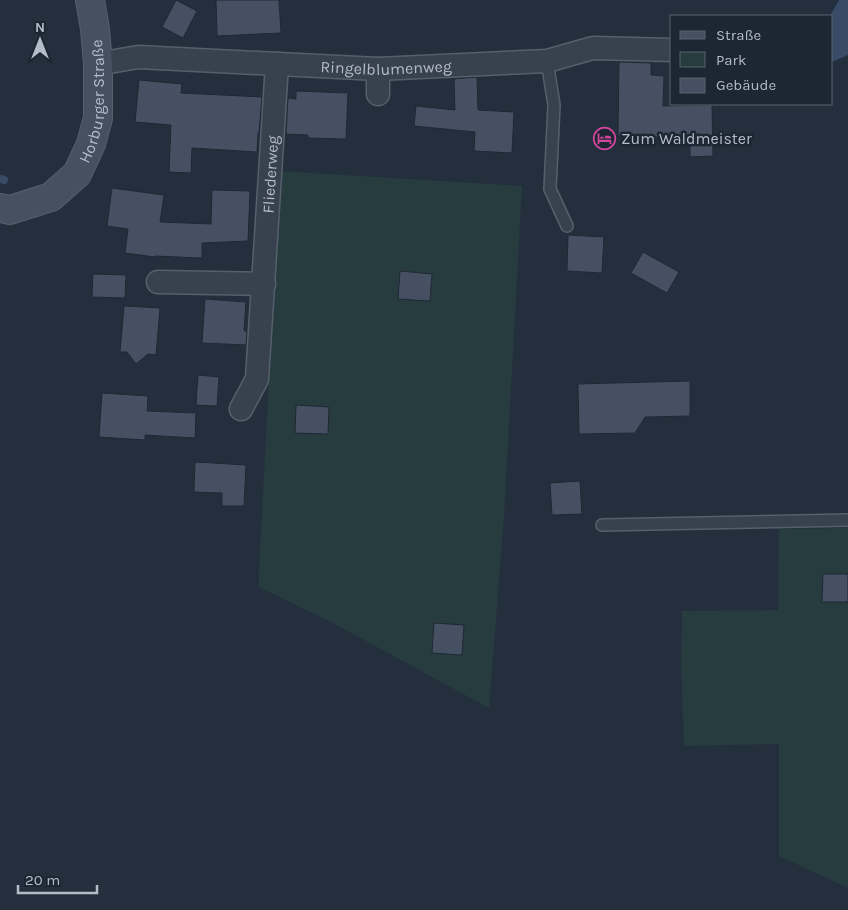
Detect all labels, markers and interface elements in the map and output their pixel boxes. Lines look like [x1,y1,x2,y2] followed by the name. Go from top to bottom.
[15,15,65,65] north arrow
[670,15,833,105] legend
[35,19,45,36] text: N
[716,26,761,44] text: Straße
[75,39,108,166] street label: Horburger Straße
[716,51,746,69] text: Park
[320,57,452,79] street label: Ringelblumenweg
[716,76,776,94] text: Gebäude
[593,126,617,150] hotel icon: Zum Waldmeister
[621,129,752,148] place label: Zum Waldmeister
[259,135,282,214] street label: Fliederweg
[18,862,96,894] scale bar
[25,871,60,889] text: 20 m

